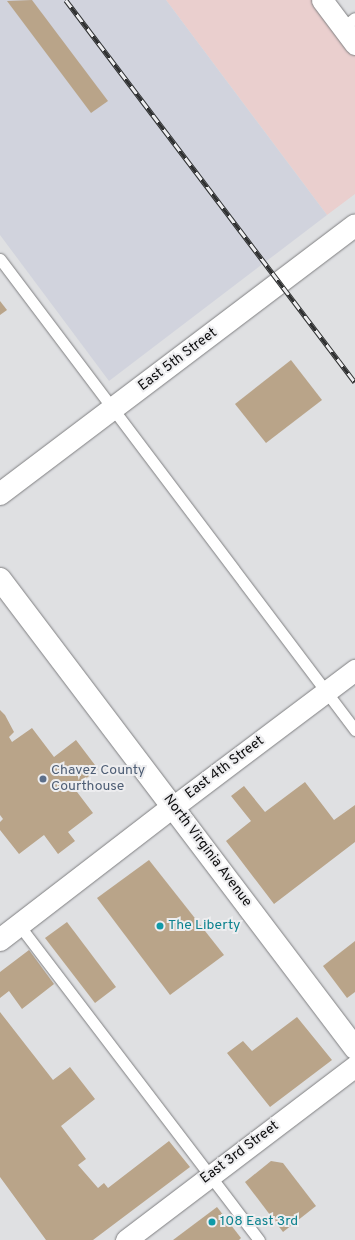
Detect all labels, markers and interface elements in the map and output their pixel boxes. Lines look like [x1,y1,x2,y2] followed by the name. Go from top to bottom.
[135,325,221,395] street label: East 5th Street
[182,733,268,803] street label: East 4th Street
[51,763,145,796] place label: Chavez County Courthouse
[38,774,48,784] marker: Chavez County Courthouse
[159,791,255,911] street label: North Virginia Avenue
[168,918,240,934] place label: The Liberty
[155,921,165,931] marker: The Liberty
[197,1118,283,1188] street label: East 3rd Street
[220,1214,298,1230] place label: 108 East 3rd
[207,1217,217,1227] marker: 108 East 3rd

